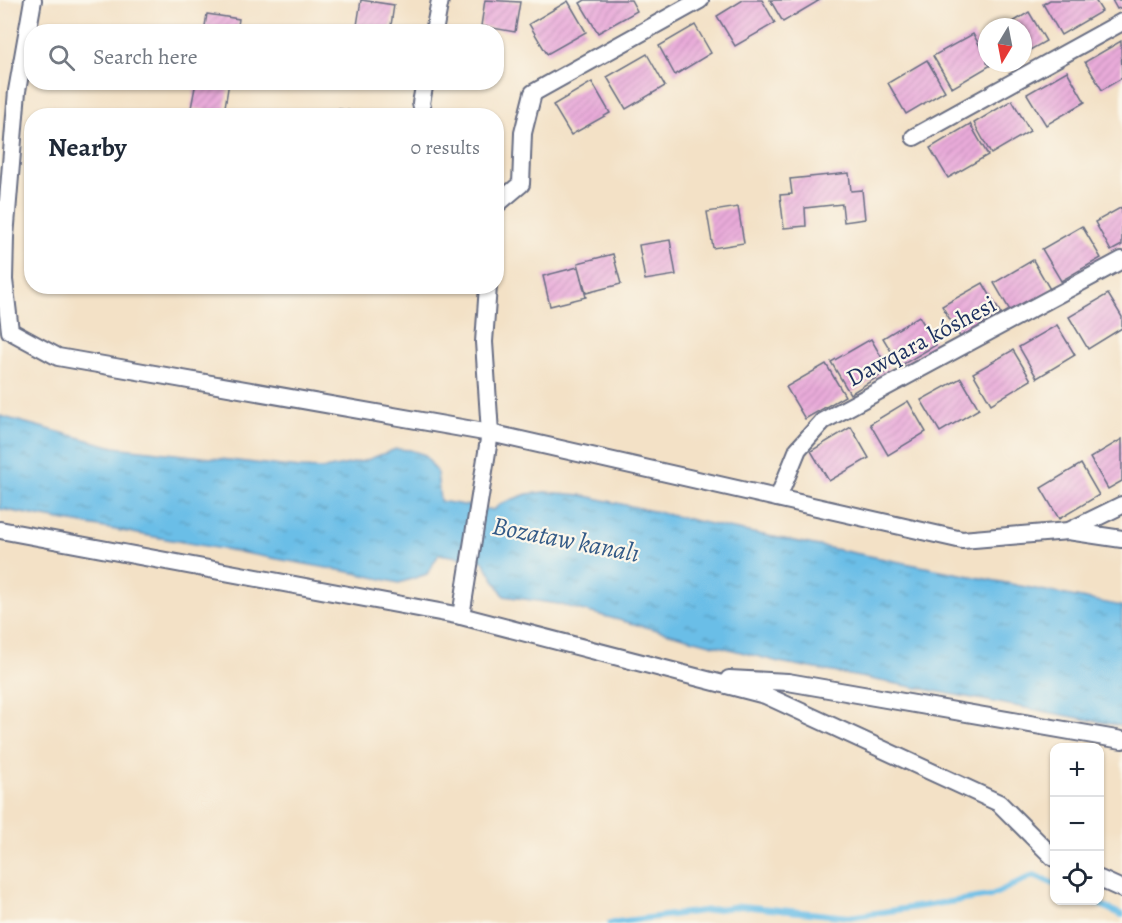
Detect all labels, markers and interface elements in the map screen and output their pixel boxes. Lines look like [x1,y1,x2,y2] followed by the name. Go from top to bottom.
[978,18,1032,72] north arrow
[24,24,504,90] search box
[45,41,78,74] icon: search
[93,42,198,72] text: Search here
[48,130,127,165] text: Nearby
[411,134,480,161] text: 0 results
[840,288,1002,394] street label: Dawqara kóshesi
[489,508,643,571] water label: Bozataw kanalı
[1050,743,1104,905] map controls
[1050,743,1104,797] button: +
[1050,797,1104,851] button: −
[1050,851,1104,905] button: locate

